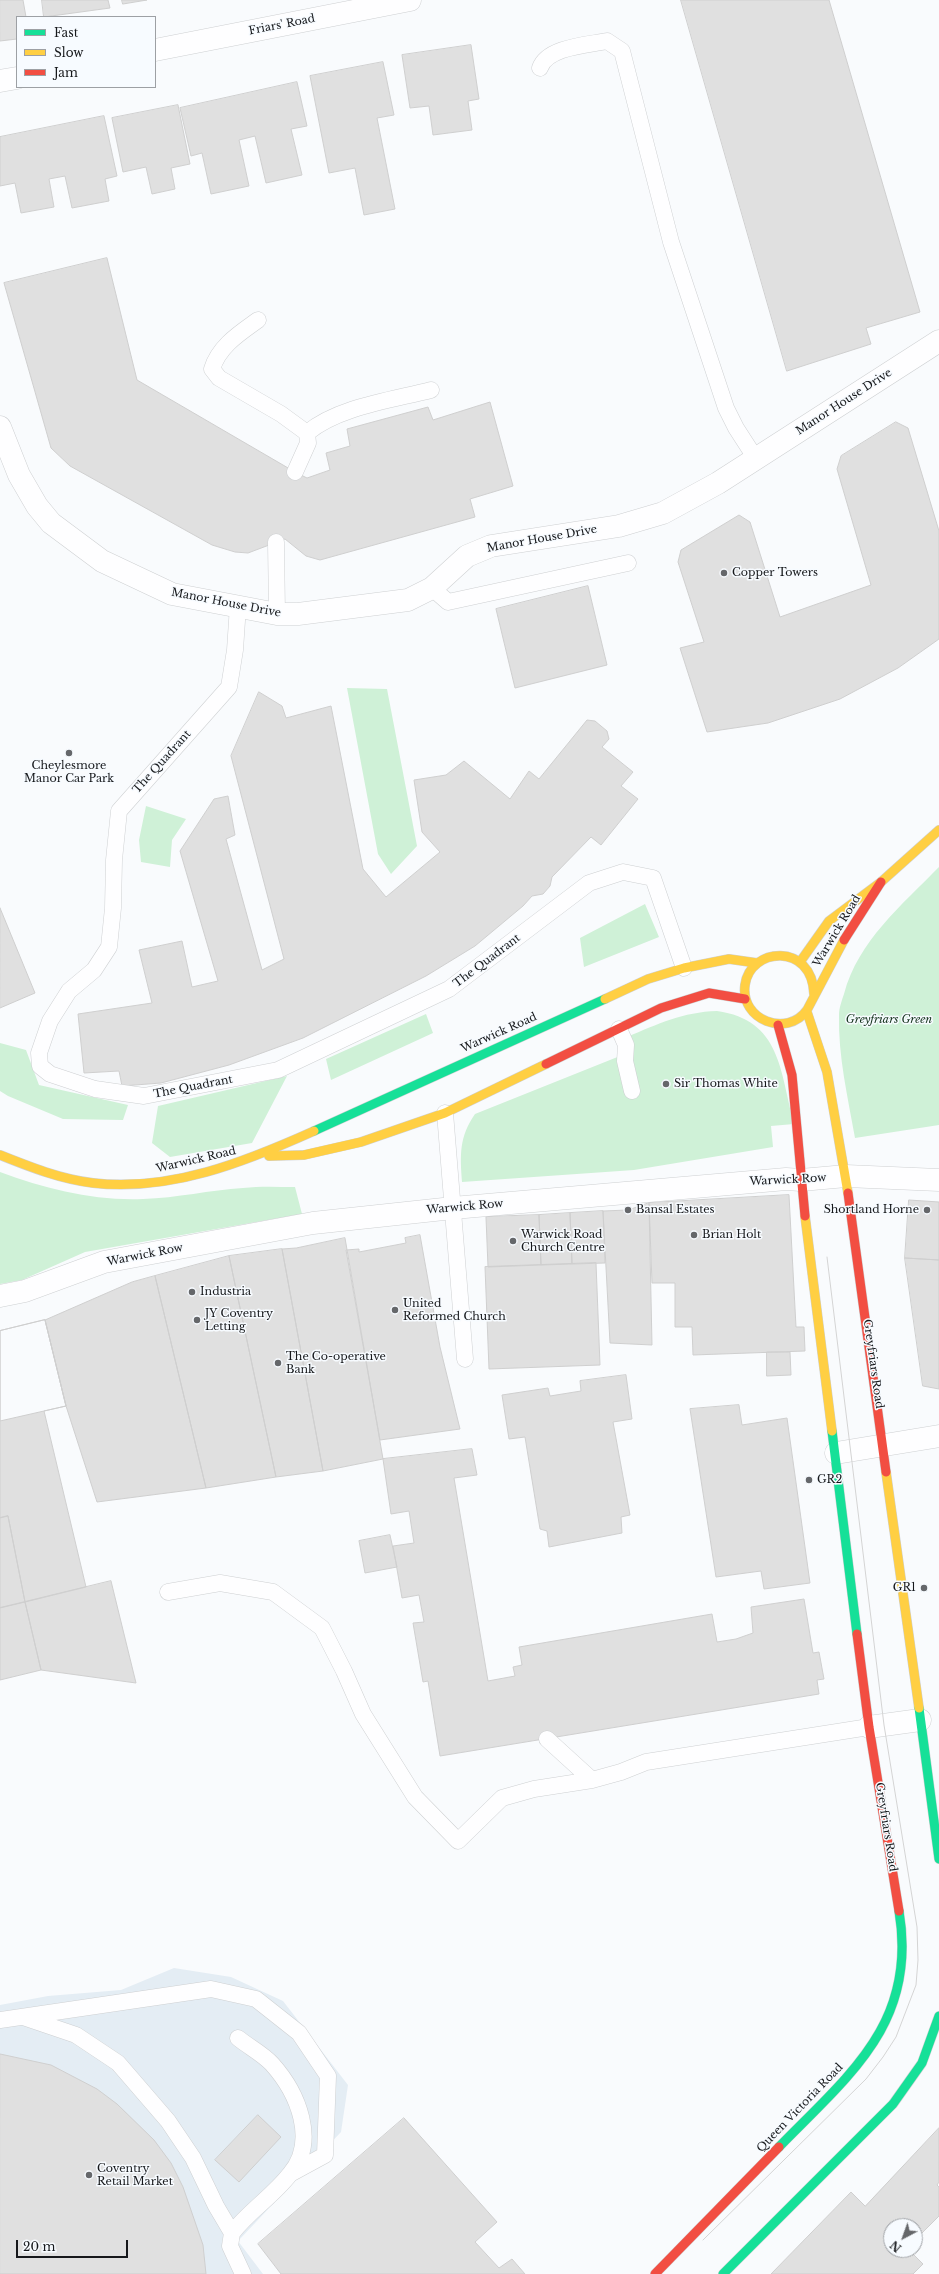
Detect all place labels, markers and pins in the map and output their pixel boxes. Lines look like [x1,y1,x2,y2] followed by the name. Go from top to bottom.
[732,566,818,580] place label: Copper Towers
[719,568,729,578] marker: Copper Towers
[64,748,74,758] marker: Cheylesmore Manor Car Park
[24,759,114,785] place label: Cheylesmore Manor Car Park
[674,1077,778,1091] place label: Sir Thomas White
[661,1079,671,1089] marker: Sir Thomas White
[636,1203,715,1217] place label: Bansal Estates
[824,1203,919,1217] place label: Shortland Horne
[623,1205,633,1215] marker: Bansal Estates
[922,1205,932,1215] marker: Shortland Horne
[521,1228,605,1254] place label: Warwick Road Church Centre
[702,1228,761,1242] place label: Brian Holt
[689,1230,699,1240] marker: Brian Holt
[508,1236,518,1246] marker: Warwick Road Church Centre
[200,1285,251,1299] place label: Industria
[187,1287,197,1297] marker: Industria
[403,1297,506,1323] place label: United Reformed Church
[390,1305,400,1315] marker: United Reformed Church
[205,1307,273,1333] place label: JY Coventry Letting
[192,1315,202,1325] marker: JY Coventry Letting
[286,1350,386,1376] place label: The Co-operative Bank
[273,1358,283,1368] marker: The Co-operative Bank
[817,1473,842,1487] place label: GR2
[804,1475,814,1485] marker: GR2
[893,1581,916,1595] place label: GR1
[919,1583,929,1593] marker: GR1
[97,2162,173,2188] place label: Coventry Retail Market
[84,2170,94,2180] marker: Coventry Retail Market

